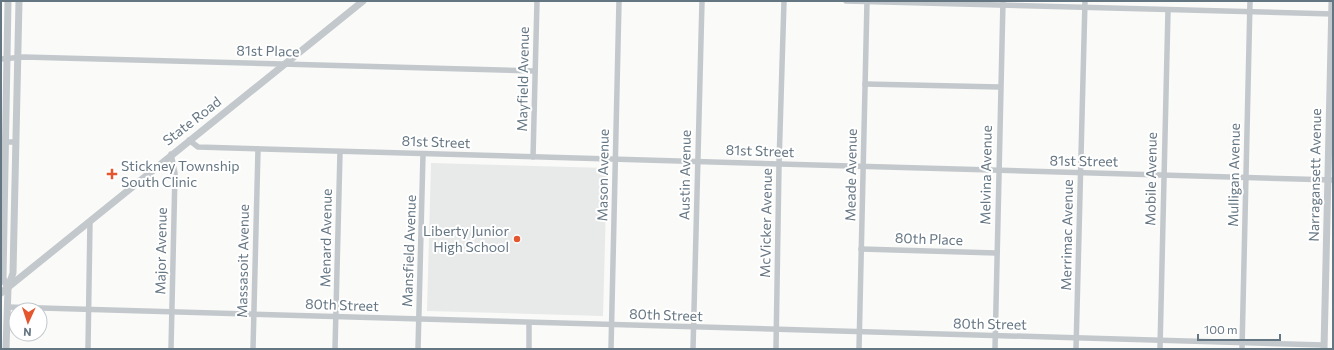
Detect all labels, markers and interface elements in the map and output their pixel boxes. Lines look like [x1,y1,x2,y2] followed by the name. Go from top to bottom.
[513,26,532,132] street label: Mayfield Avenue
[236,41,300,60] street label: 81st Place
[159,93,224,149] street label: State Road
[1305,108,1324,242] street label: Narragansett Avenue
[1224,123,1243,227] street label: Mulligan Avenue
[976,125,995,225] street label: Melvina Avenue
[593,128,612,221] street label: Mason Avenue
[841,128,860,222] street label: Meade Avenue
[675,130,694,220] street label: Austin Avenue
[401,132,471,151] street label: 81st Street
[1141,132,1160,226] street label: Mobile Avenue
[725,141,795,160] street label: 81st Street
[1049,151,1119,170] street label: 81st Street
[121,157,240,190] place label: Stickney Township South Clinic
[106,168,118,180] marker: Stickney Township South Clinic
[756,168,775,278] street label: McVicker Avenue
[1057,179,1076,291] street label: Merrimac Avenue
[316,188,335,288] street label: Menard Avenue
[398,194,419,307] street label: Mansfield Avenue
[233,204,252,318] street label: Massasoit Avenue
[151,207,170,295] street label: Major Avenue
[423,222,509,255] place label: Liberty Junior High School
[895,229,963,248] street label: 80th Place
[512,234,522,244] marker: Liberty Junior High School
[305,295,379,314] street label: 80th Street
[8,302,48,342] north arrow
[629,305,703,324] street label: 80th Street
[953,314,1027,333] street label: 80th Street
[1198,316,1280,342] scale bar
[1204,322,1238,336] text: 100 m
[23,326,32,339] text: N

